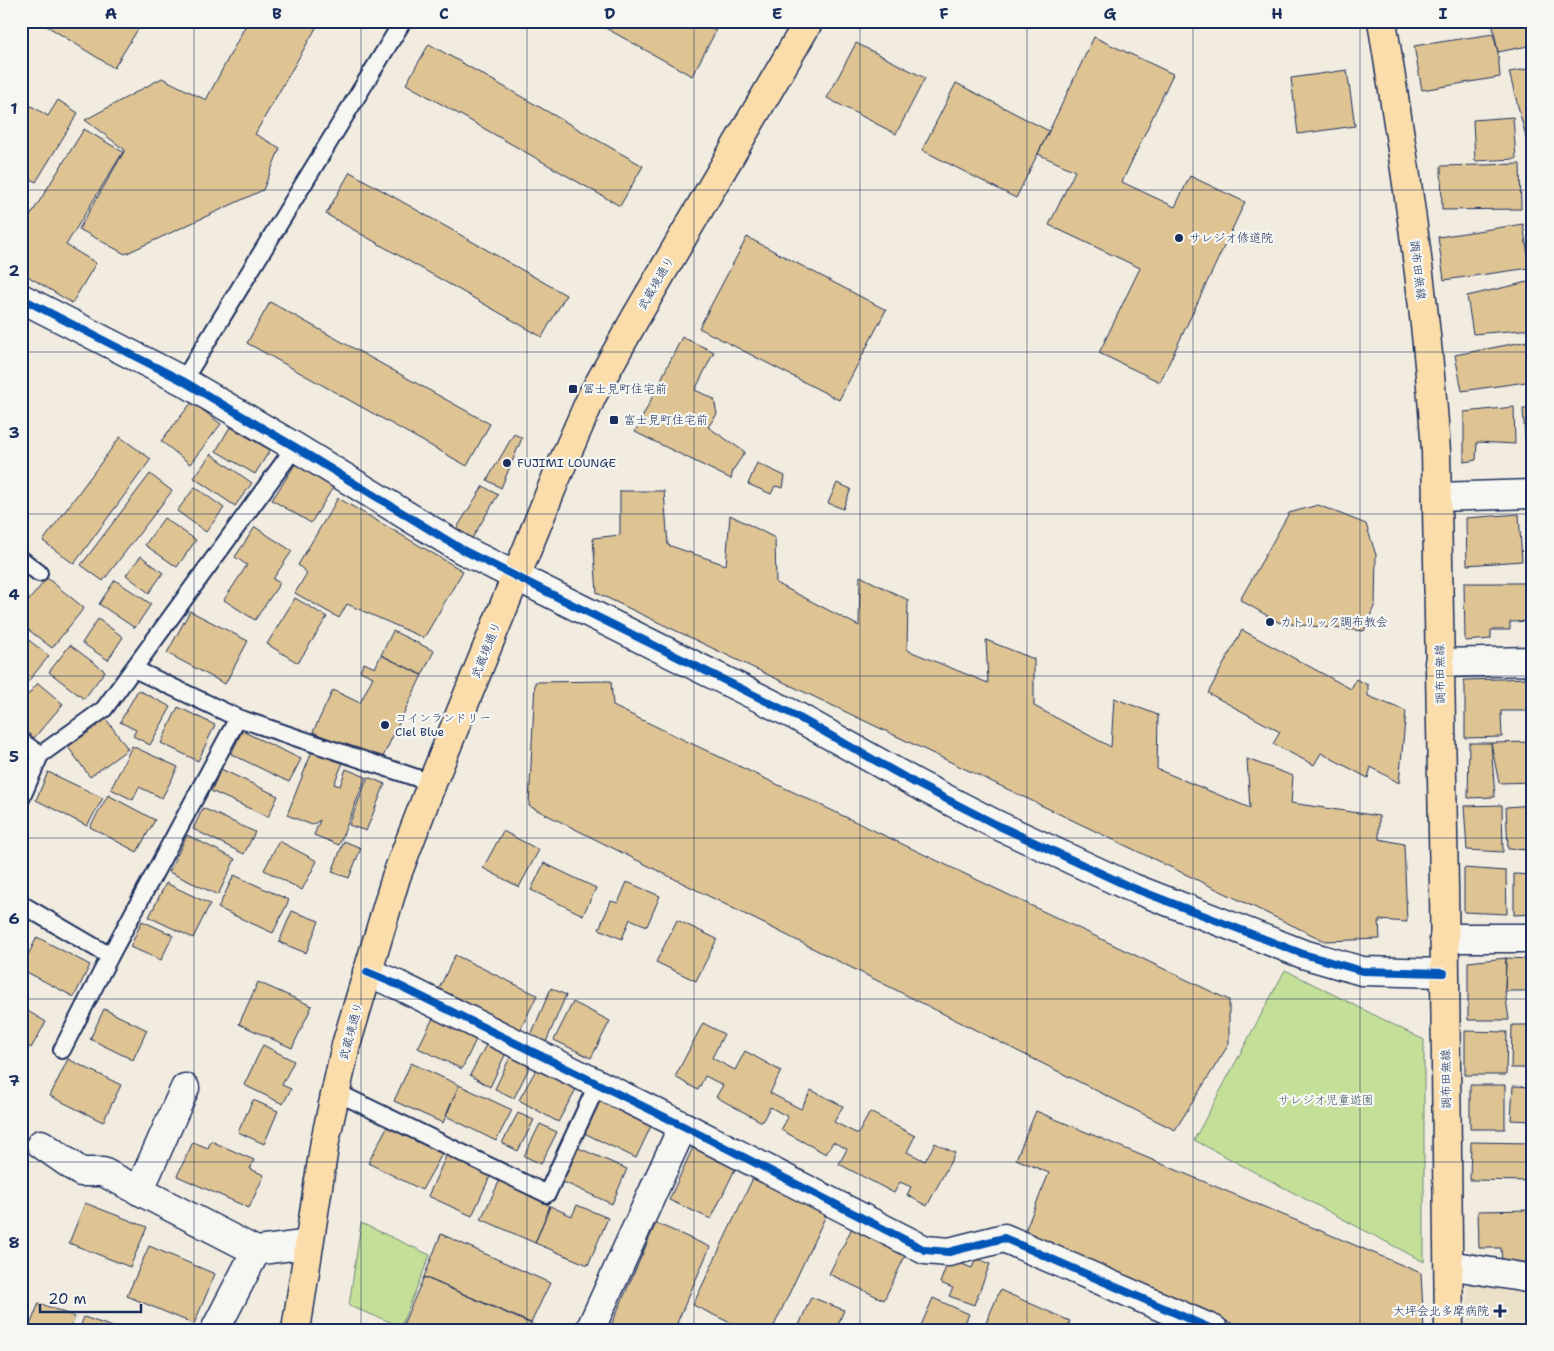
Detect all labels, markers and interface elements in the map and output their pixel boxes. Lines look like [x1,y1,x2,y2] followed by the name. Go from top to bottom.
[105,3,117,24] text: A
[272,3,282,24] text: B
[439,3,449,24] text: C
[604,3,616,24] text: D
[772,3,782,24] text: E
[939,3,949,24] text: F
[1104,3,1117,24] text: G
[1271,3,1283,24] text: H
[1439,3,1448,24] text: I
[10,98,18,119] text: 1
[1189,230,1273,246] place label: サレジオ修道院
[1173,232,1185,244] marker: サレジオ修道院
[1406,239,1430,301] street label: 調布田無線
[634,253,678,313] street label: 武蔵境通り
[8,260,20,281] text: 2
[583,381,667,397] place label: 冨士見町住宅前
[567,383,579,395] marker: 冨士見町住宅前
[624,412,708,428] place label: 富士見町住宅前
[608,414,620,426] marker: 富士見町住宅前
[8,422,20,443] text: 3
[517,455,616,471] place label: FUJIMI LOUNGE
[501,457,513,469] marker: FUJIMI LOUNGE
[8,584,20,605] text: 4
[1280,614,1388,630] place label: カトリック調布教会
[1264,616,1276,628] marker: カトリック調布教会
[467,619,505,681] street label: 武蔵境通り
[1431,644,1449,704] street label: 調布田無線
[395,710,491,740] place label: コインランドリー Ciel Blue
[379,719,391,731] marker: コインランドリー Ciel Blue
[9,746,19,767] text: 5
[8,908,20,929] text: 6
[336,1000,366,1062] street label: 武蔵境通り
[1437,1049,1455,1109] street label: 調布田無線
[8,1070,20,1091] text: 7
[1278,1092,1374,1108] park label: サレジオ児童遊園
[8,1232,20,1253] text: 8
[40,1281,141,1313] scale bar
[48,1289,87,1309] text: 20 m
[1393,1303,1489,1319] place label: 大坪会北多摩病院
[1493,1304,1507,1318] marker: 大坪会北多摩病院

